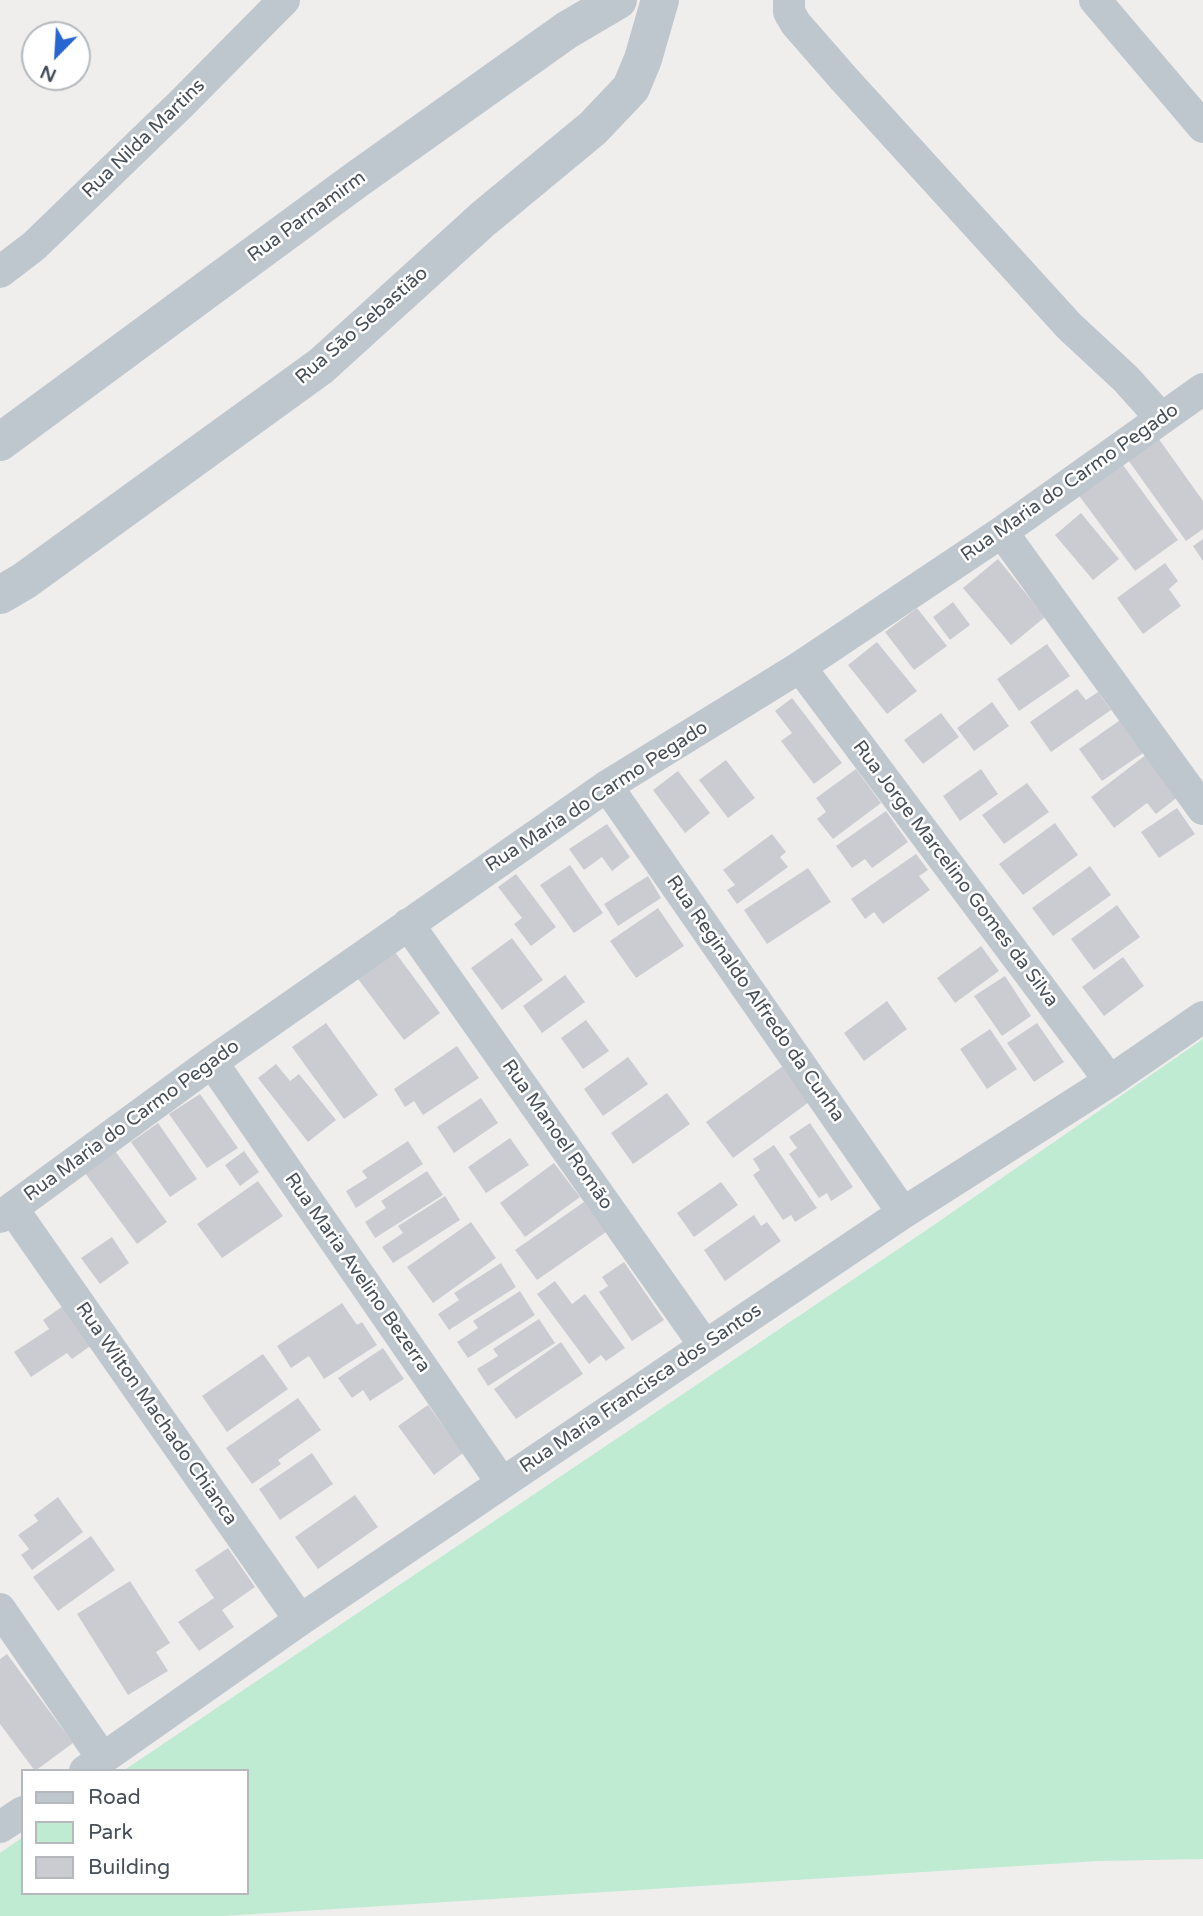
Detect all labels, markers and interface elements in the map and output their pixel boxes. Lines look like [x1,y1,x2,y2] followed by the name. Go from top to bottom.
[21,21,91,91] north arrow
[37,60,60,87] text: N
[78,75,210,203] street label: Rua Nilda Martins
[244,167,370,267] street label: Rua Parnamirm
[291,262,433,390] street label: Rua São Sebastião
[957,399,1183,567] street label: Rua Maria do Carmo Pegado
[482,717,712,877] street label: Rua Maria do Carmo Pegado
[847,736,1063,1012] street label: Rua Jorge Marcelino Gomes da Silva
[661,871,849,1127] street label: Rua Reginaldo Alfredo da Cunha
[20,1035,244,1207] street label: Rua Maria do Carmo Pegado
[497,1056,617,1214] street label: Rua Manoel Romão
[279,1169,435,1377] street label: Rua Maria Avelino Bezerra
[70,1298,242,1530] street label: Rua Wilton Machado Chianca
[516,1299,766,1479] street label: Rua Maria Francisca dos Santos
[21,1769,248,1895] legend
[88,1785,141,1810] text: Road
[88,1820,133,1845] text: Park
[88,1855,170,1880] text: Building

